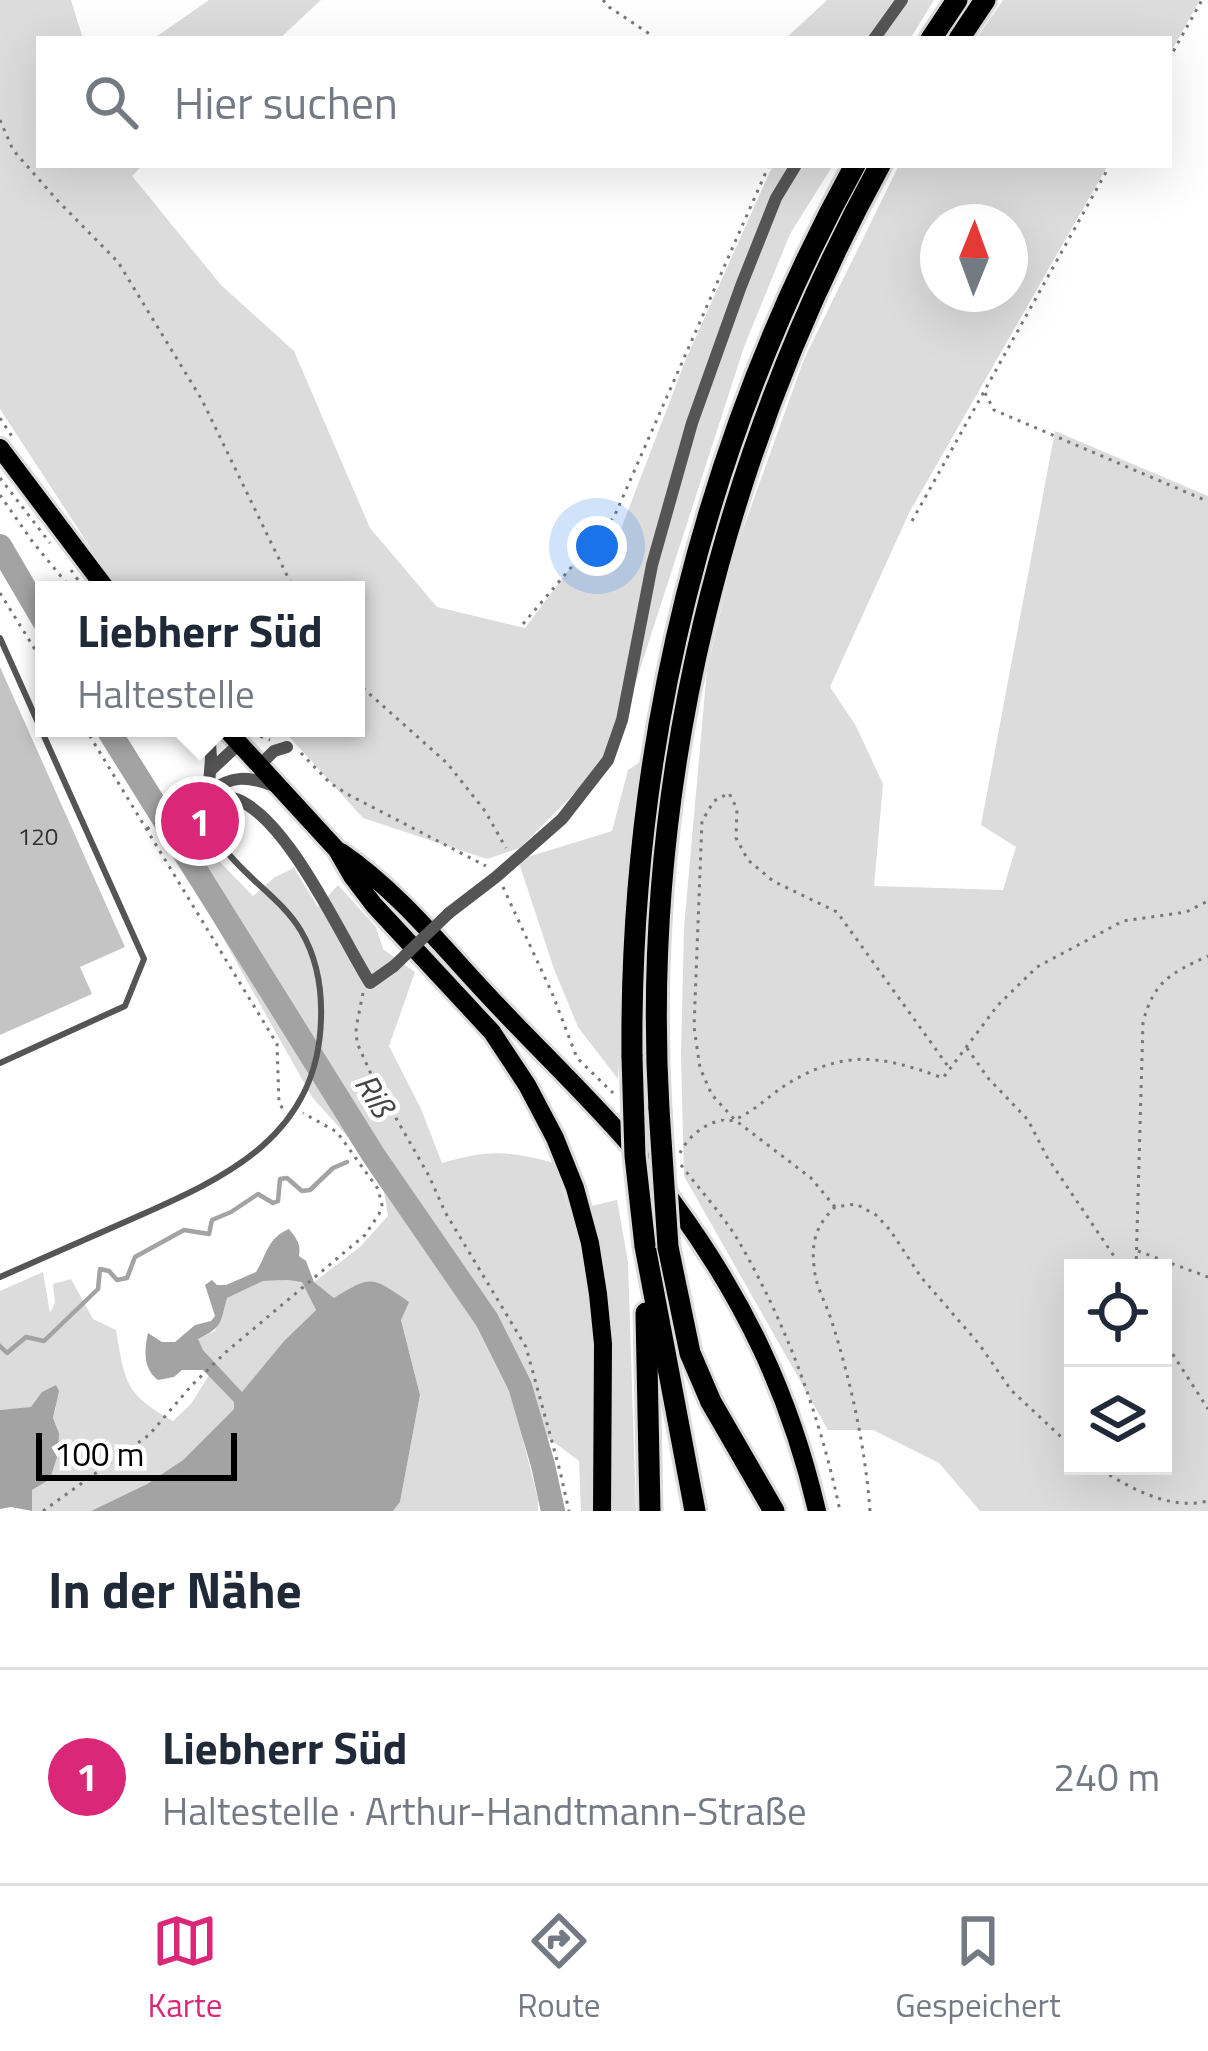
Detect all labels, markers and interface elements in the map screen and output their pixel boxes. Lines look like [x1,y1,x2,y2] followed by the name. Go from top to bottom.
[36,36,1172,168] search box
[174,68,398,136] text: Hier suchen
[78,69,144,135] icon: search
[920,204,1028,312] north arrow
[567,516,627,576] your location
[35,581,365,737] popup
[77,596,323,664] text: Liebherr Süd
[77,664,255,723] text: Haltestelle
[161,776,239,866] pin: 1
[18,818,58,854] house number: 120
[342,1063,408,1128] water label: Riß
[1064,1259,1172,1475] map controls
[1064,1259,1172,1367] button: locate
[1064,1367,1172,1475] button: layers
[36,1427,237,1480] scale bar
[54,1429,144,1479] text: 100 m
[48,1550,302,1628] text: In der Nähe
[162,1713,408,1781] text: Liebherr Süd
[76,1747,98,1806] text: 1
[1053,1747,1160,1806] text: 240 m
[162,1781,807,1840] text: Haltestelle · Arthur-Handtmann-Straße
[147,1908,222,2030] tab: Karte
[517,1908,600,2030] tab: Route
[895,1908,1061,2030] tab: Gespeichert

